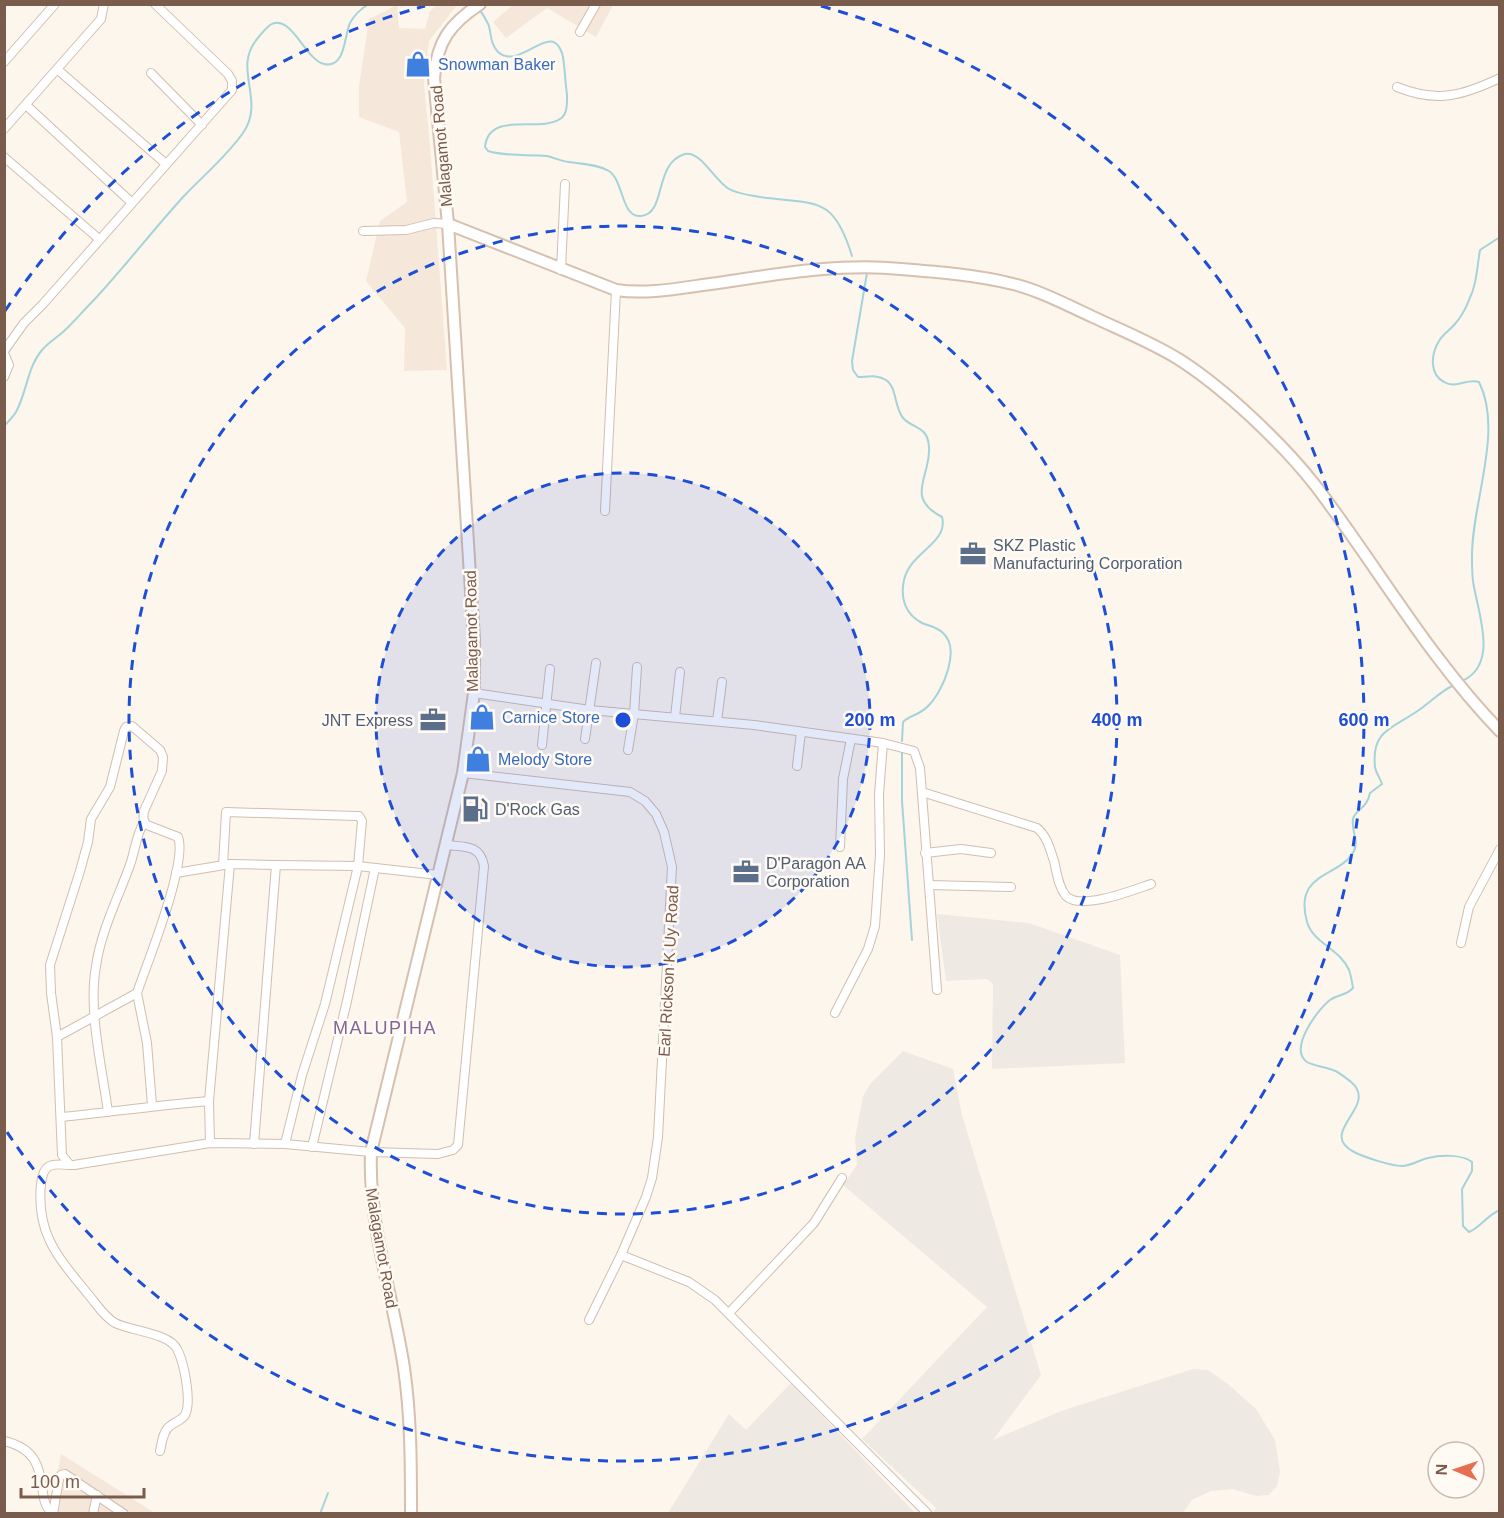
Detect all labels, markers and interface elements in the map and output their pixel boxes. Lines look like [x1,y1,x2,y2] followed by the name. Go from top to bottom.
[403,49,433,79] shop icon: Snowman Baker
[438,56,556,73] place label: Snowman Baker
[428,85,455,207] street label: Malagamot Road
[993,537,1182,572] place label: SKZ Plastic Manufacturing Corporation
[958,539,988,569] office icon: SKZ Plastic Manufacturing Corporation
[462,570,481,692] street label: Malagamot Road
[467,702,497,732] shop icon: Carnice Store
[418,705,448,735] office icon: JNT Express
[502,709,600,726] place label: Carnice Store
[613,710,633,730] centre of rings
[844,710,896,730] text: 200 m
[1091,710,1143,730] text: 400 m
[1338,710,1390,730] text: 600 m
[322,712,413,729] place label: JNT Express
[463,744,493,774] shop icon: Melody Store
[498,751,592,768] place label: Melody Store
[460,794,490,824] fuel station icon: D'Rock Gas
[495,801,580,818] place label: D'Rock Gas
[766,855,866,890] place label: D'Paragon AA Corporation
[731,857,761,887] office icon: D'Paragon AA Corporation
[656,885,681,1057] street label: Earl Rickson K Uy Road
[333,1018,437,1038] district label: MALUPIHA
[363,1187,400,1310] street label: Malagamot Road
[1426,1440,1486,1500] north arrow
[21,1461,144,1499] scale bar
[1433,1463,1450,1476] text: N
[30,1472,80,1492] text: 100 m

